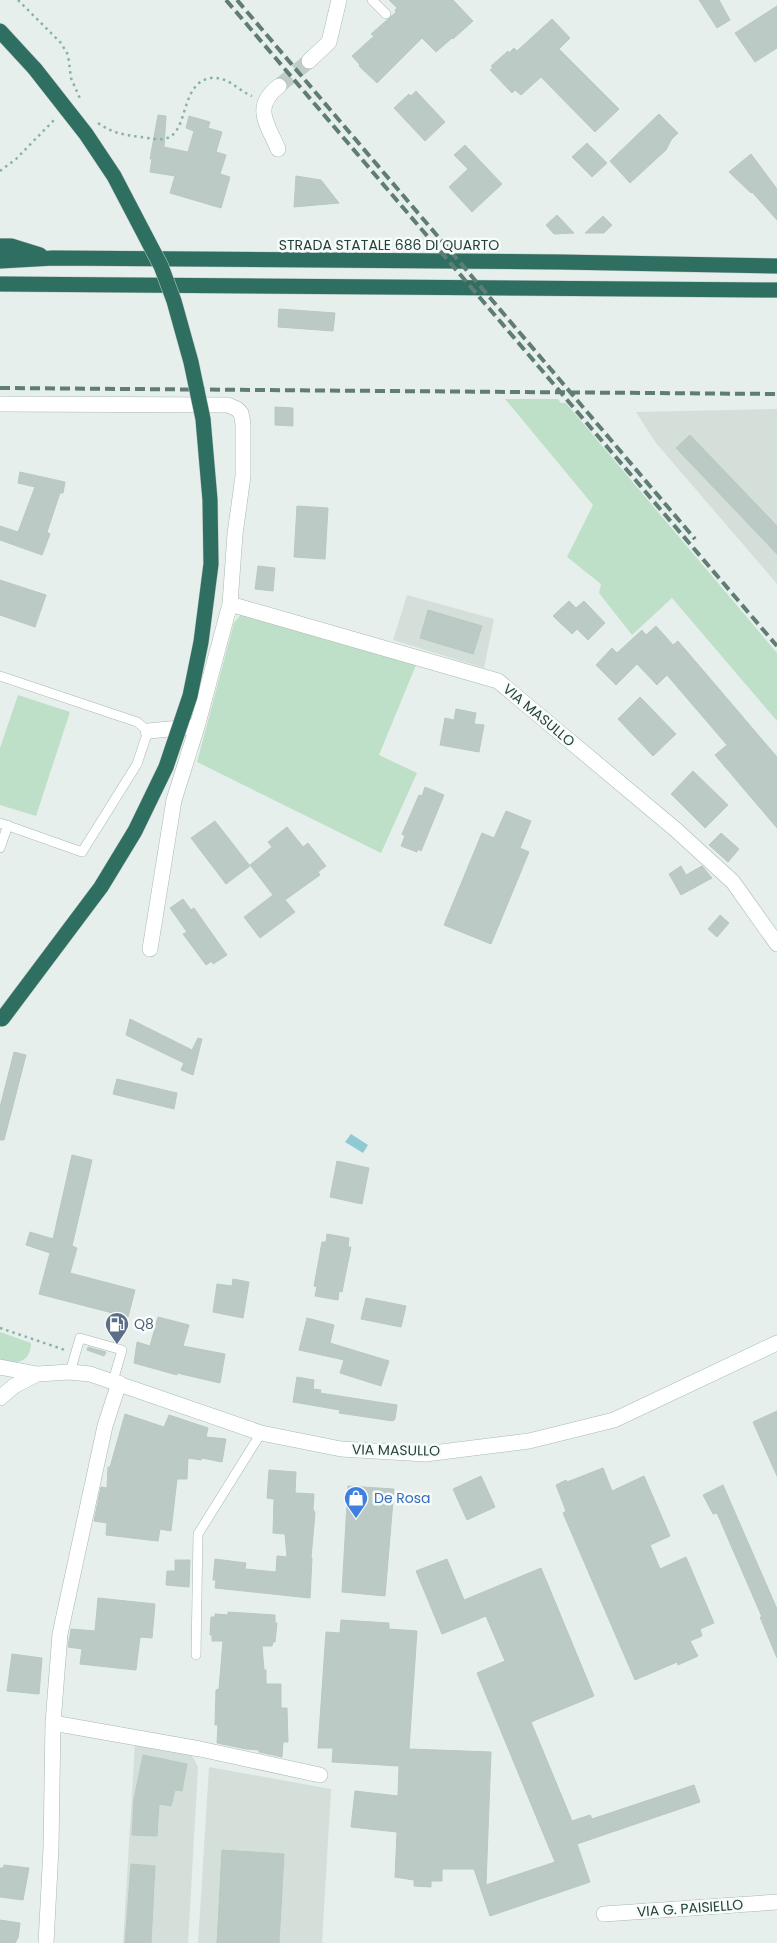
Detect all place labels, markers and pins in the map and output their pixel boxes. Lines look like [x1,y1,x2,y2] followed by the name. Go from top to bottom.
[104,1311,130,1345] fuel station icon: Q8
[134,1314,154,1334] place label: Q8
[343,1485,369,1519] shop icon: De Rosa
[374,1488,431,1508] place label: De Rosa

